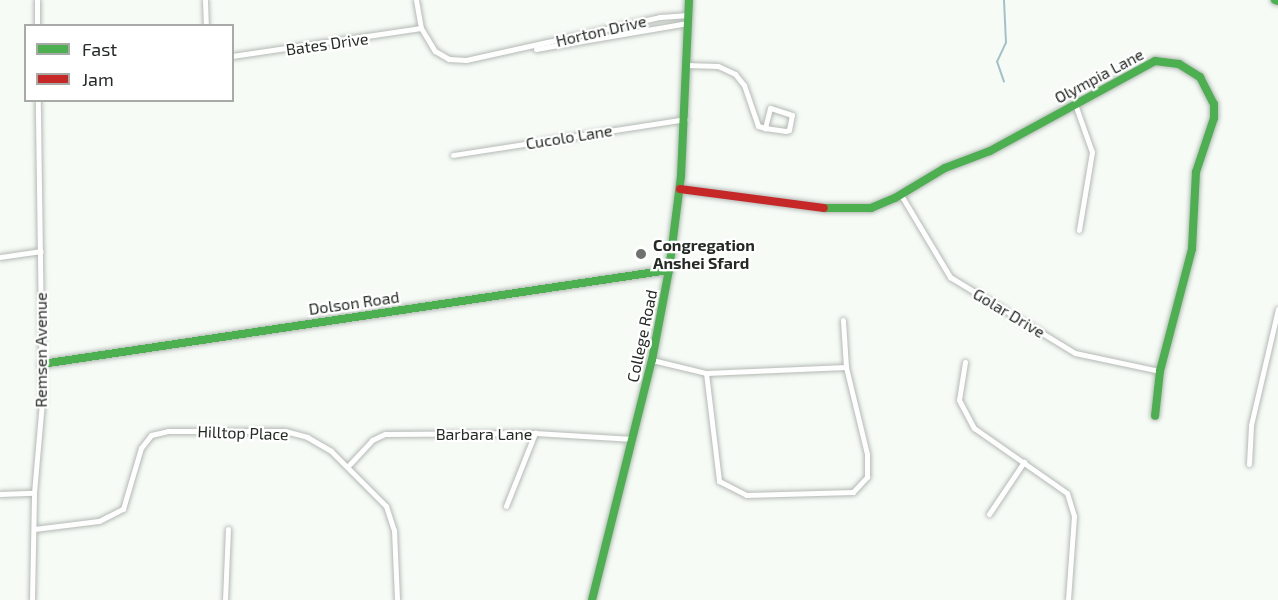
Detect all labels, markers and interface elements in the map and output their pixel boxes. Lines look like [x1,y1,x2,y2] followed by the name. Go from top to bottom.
[554,11,648,51] street label: Horton Drive
[24,24,234,102] legend
[285,29,369,59] street label: Bates Drive
[82,38,117,60] text: Fast
[1051,45,1147,107] street label: Olympia Lane
[82,68,114,90] text: Jam
[524,121,614,153] street label: Cucolo Lane
[653,235,755,273] place label: Congregation Anshei Sfard
[634,247,648,261] marker: Congregation Anshei Sfard
[969,284,1049,342] street label: Golar Drive
[307,287,401,319] street label: Dolson Road
[623,288,661,384] street label: College Road
[31,292,51,408] street label: Remsen Avenue
[197,422,289,444] street label: Hilltop Place
[436,424,532,444] street label: Barbara Lane

